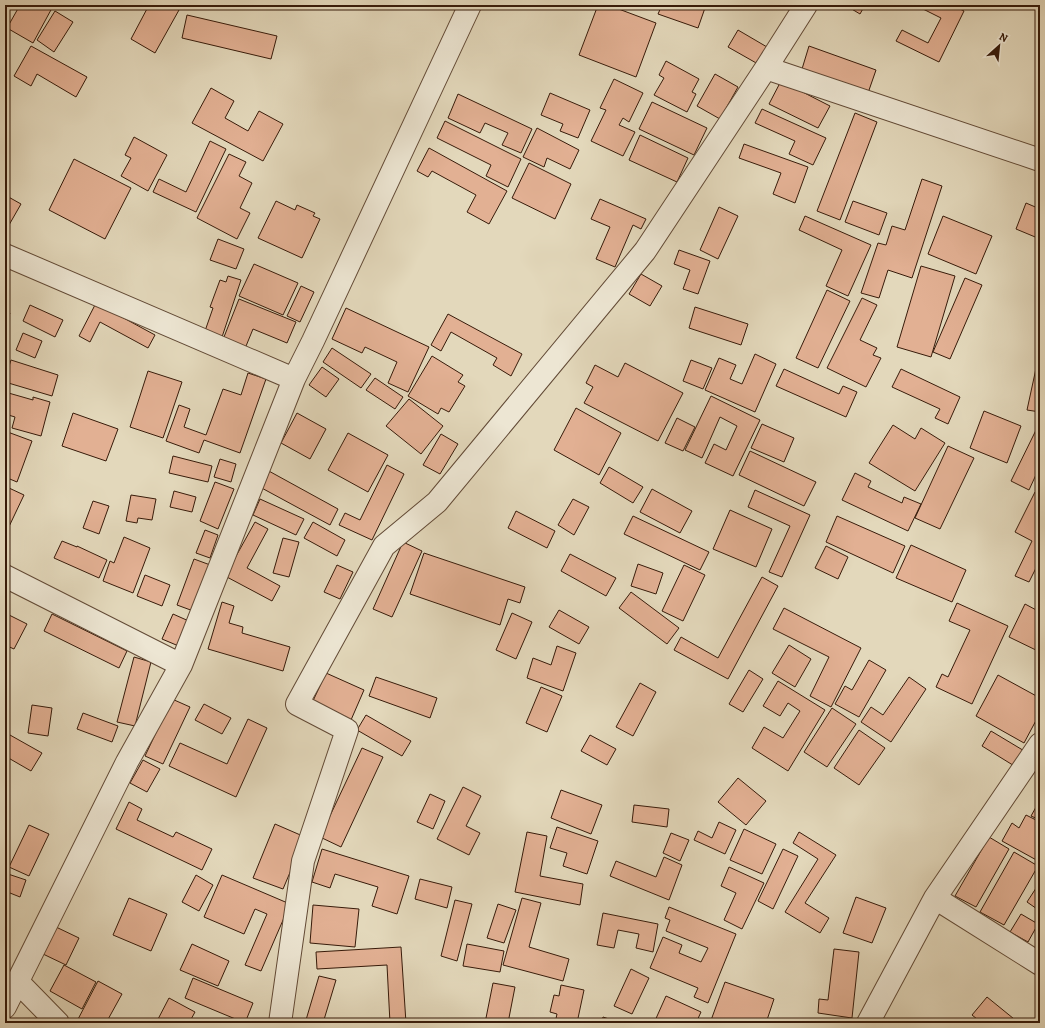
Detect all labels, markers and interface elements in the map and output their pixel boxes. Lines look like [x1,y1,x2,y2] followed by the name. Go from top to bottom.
[979,26,1019,66] north arrow
[996,29,1010,46] text: N

